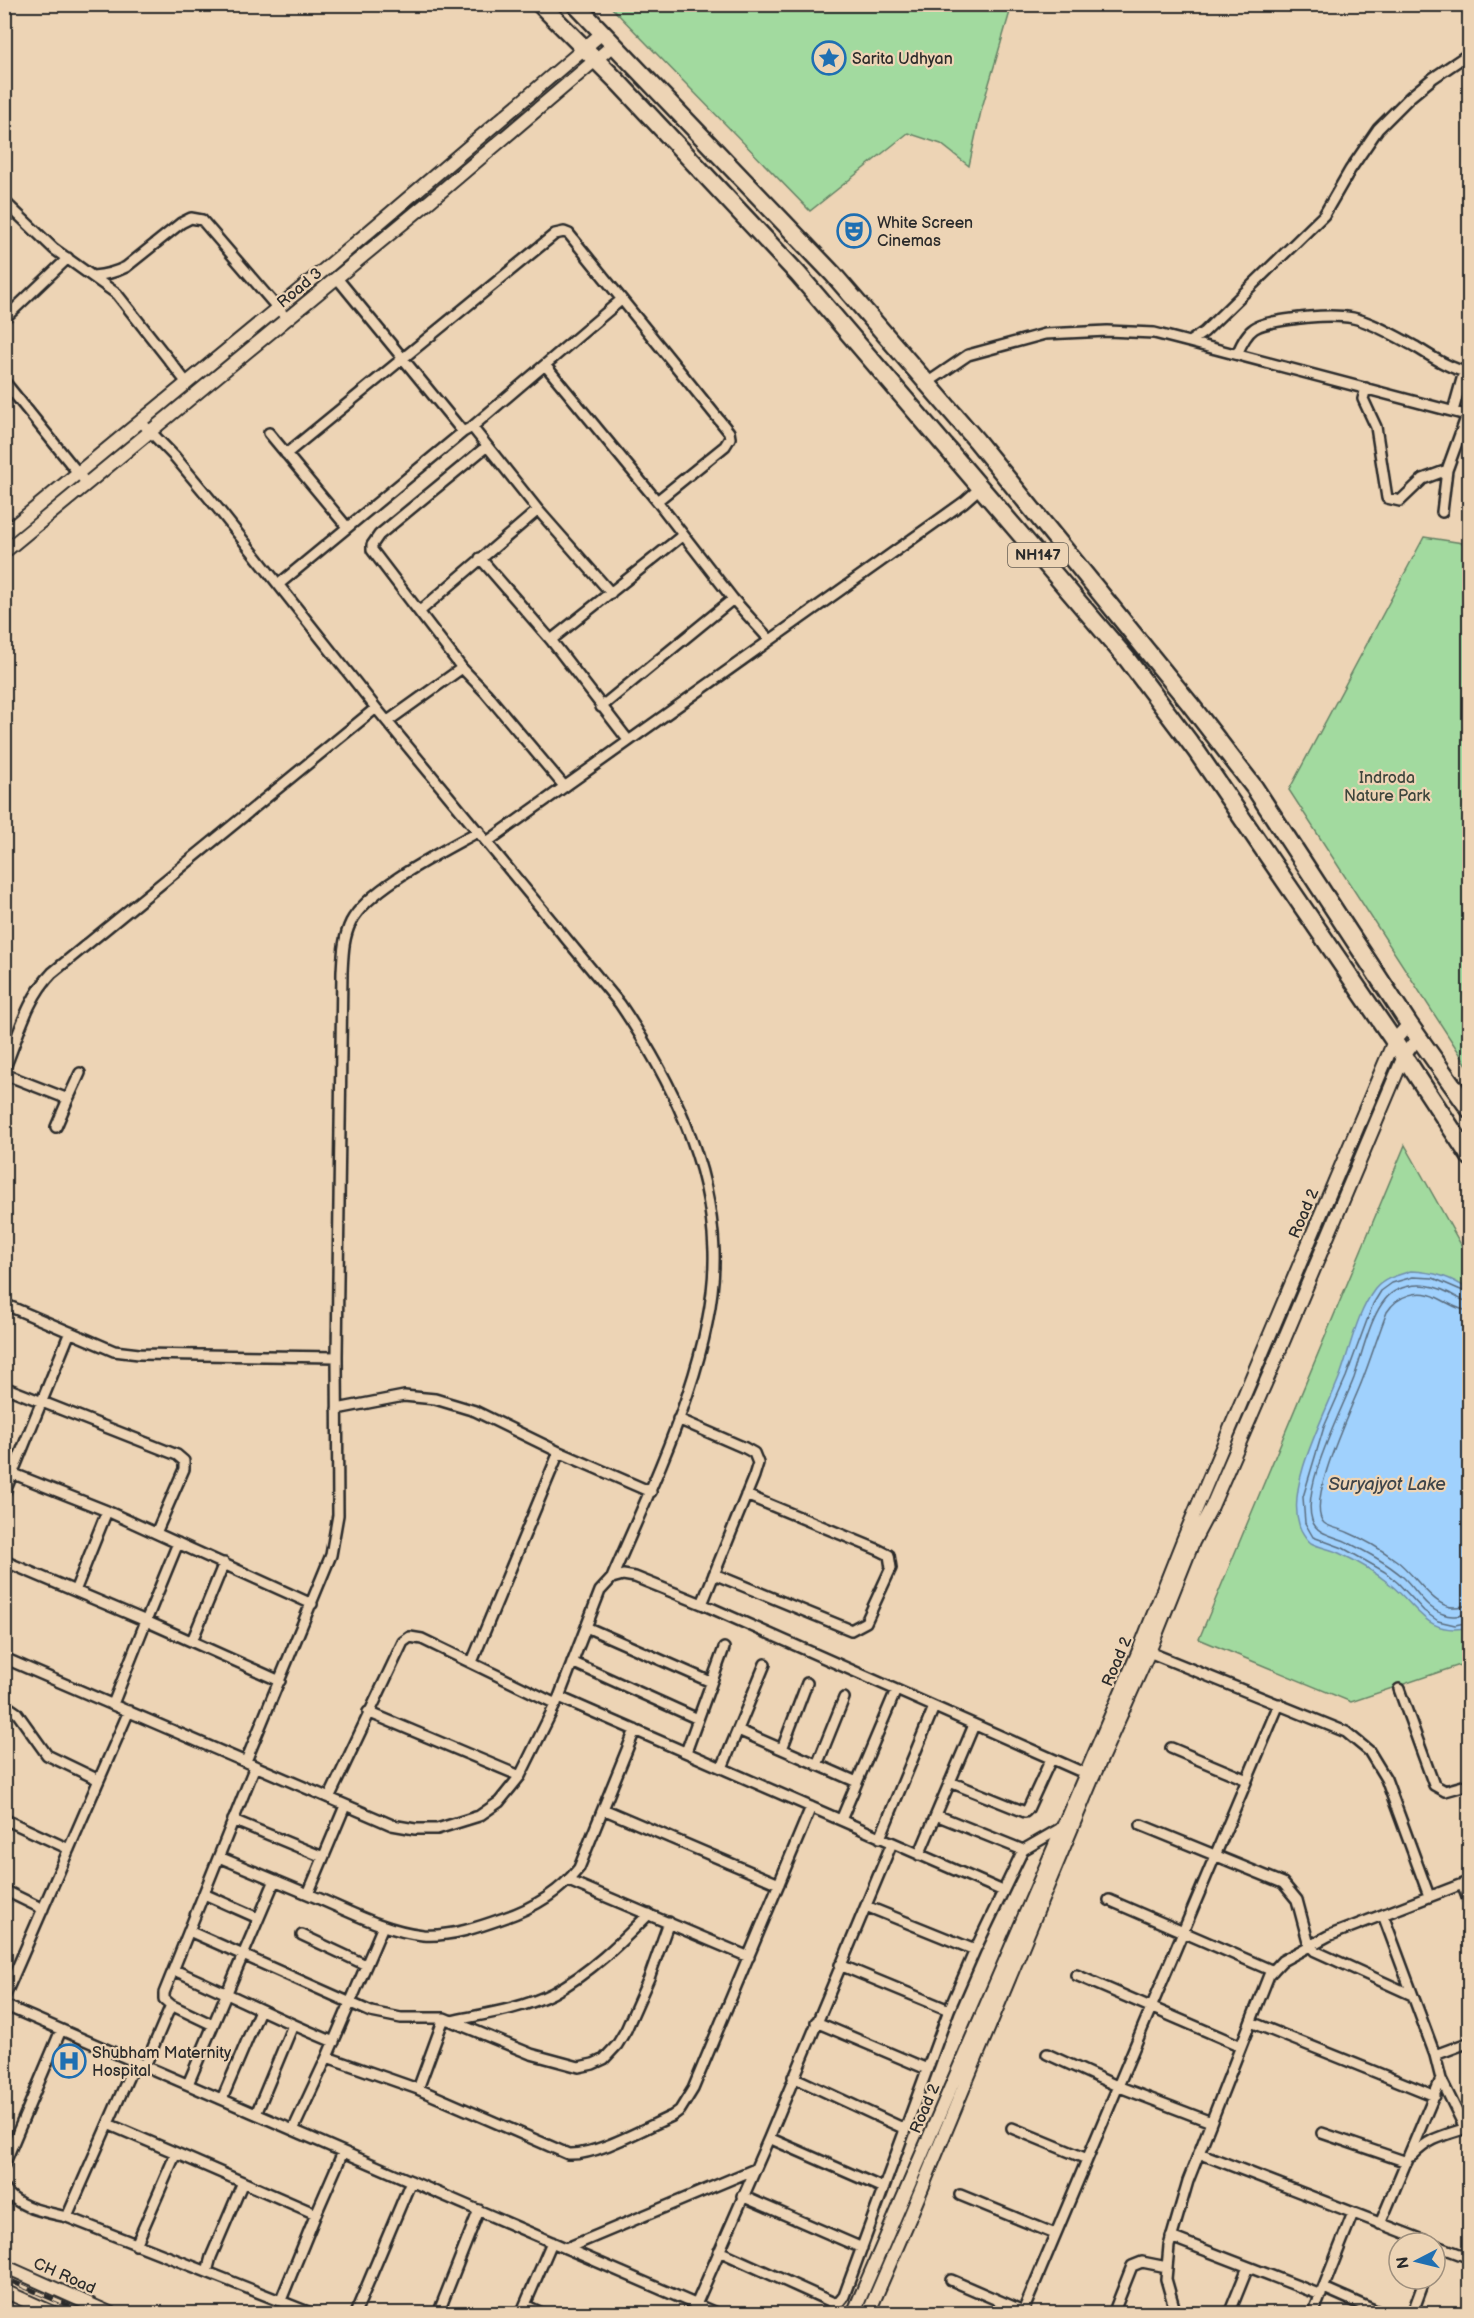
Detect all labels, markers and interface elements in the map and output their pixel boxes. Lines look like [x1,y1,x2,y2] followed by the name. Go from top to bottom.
[811,40,847,76] place icon: Sarita Udhyan
[852,50,953,69] place label: Sarita Udhyan
[836,213,872,249] theatre icon: White Screen Cinemas
[877,214,973,251] place label: White Screen Cinemas
[274,264,326,312] street label: Road 3
[1008,543,1068,567] road number: NH147
[1344,769,1430,806] park label: Indroda Nature Park
[1285,1185,1324,1241] street label: Road 2
[1328,1474,1446,1495] water label: Suryajyot Lake
[1098,1633,1137,1689] street label: Road 2
[51,2043,87,2079] hospital icon: Shubham Maternity Hospital
[92,2044,232,2081] place label: Shubham Maternity Hospital
[906,2080,945,2136] street label: Road 2
[1387,2231,1447,2291] north arrow
[30,2254,98,2298] street label: CH Road
[1393,2256,1414,2270] text: N

